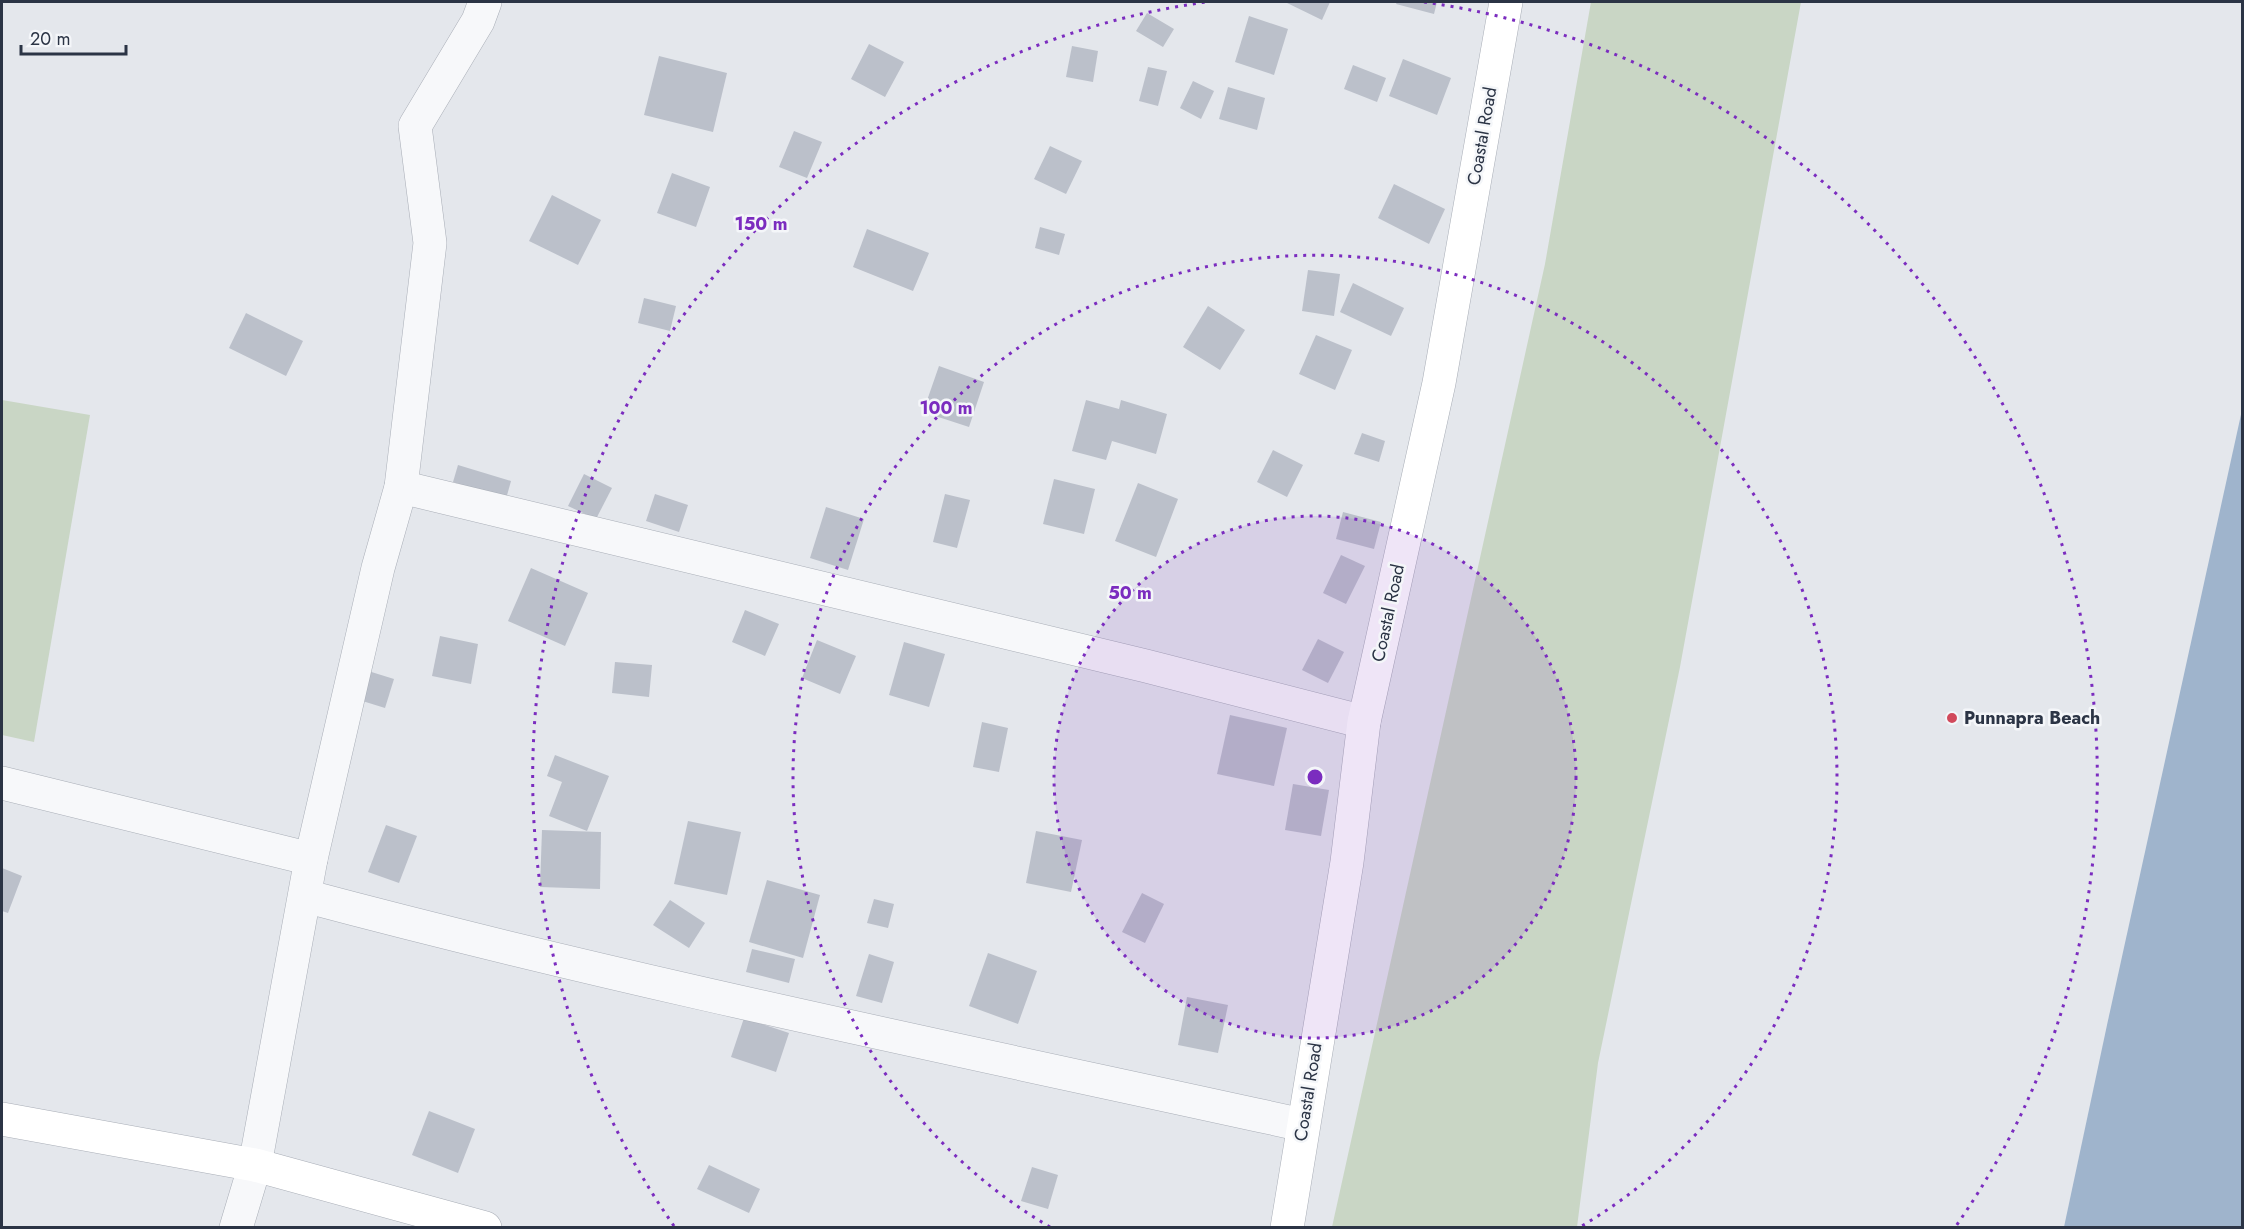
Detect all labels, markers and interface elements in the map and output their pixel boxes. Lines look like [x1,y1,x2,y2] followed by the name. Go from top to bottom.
[21,18,126,56] scale bar
[30,26,70,52] text: 20 m
[1461,85,1503,187] street label: Coastal Road
[735,211,787,237] text: 150 m
[919,395,973,421] text: 100 m
[1365,562,1411,664] street label: Coastal Road
[1108,580,1152,606] text: 50 m
[1964,705,2100,731] place label: Punnapra Beach
[1945,711,1959,725] marker: Punnapra Beach
[1305,767,1325,787] centre of rings
[1287,1041,1329,1143] street label: Coastal Road

